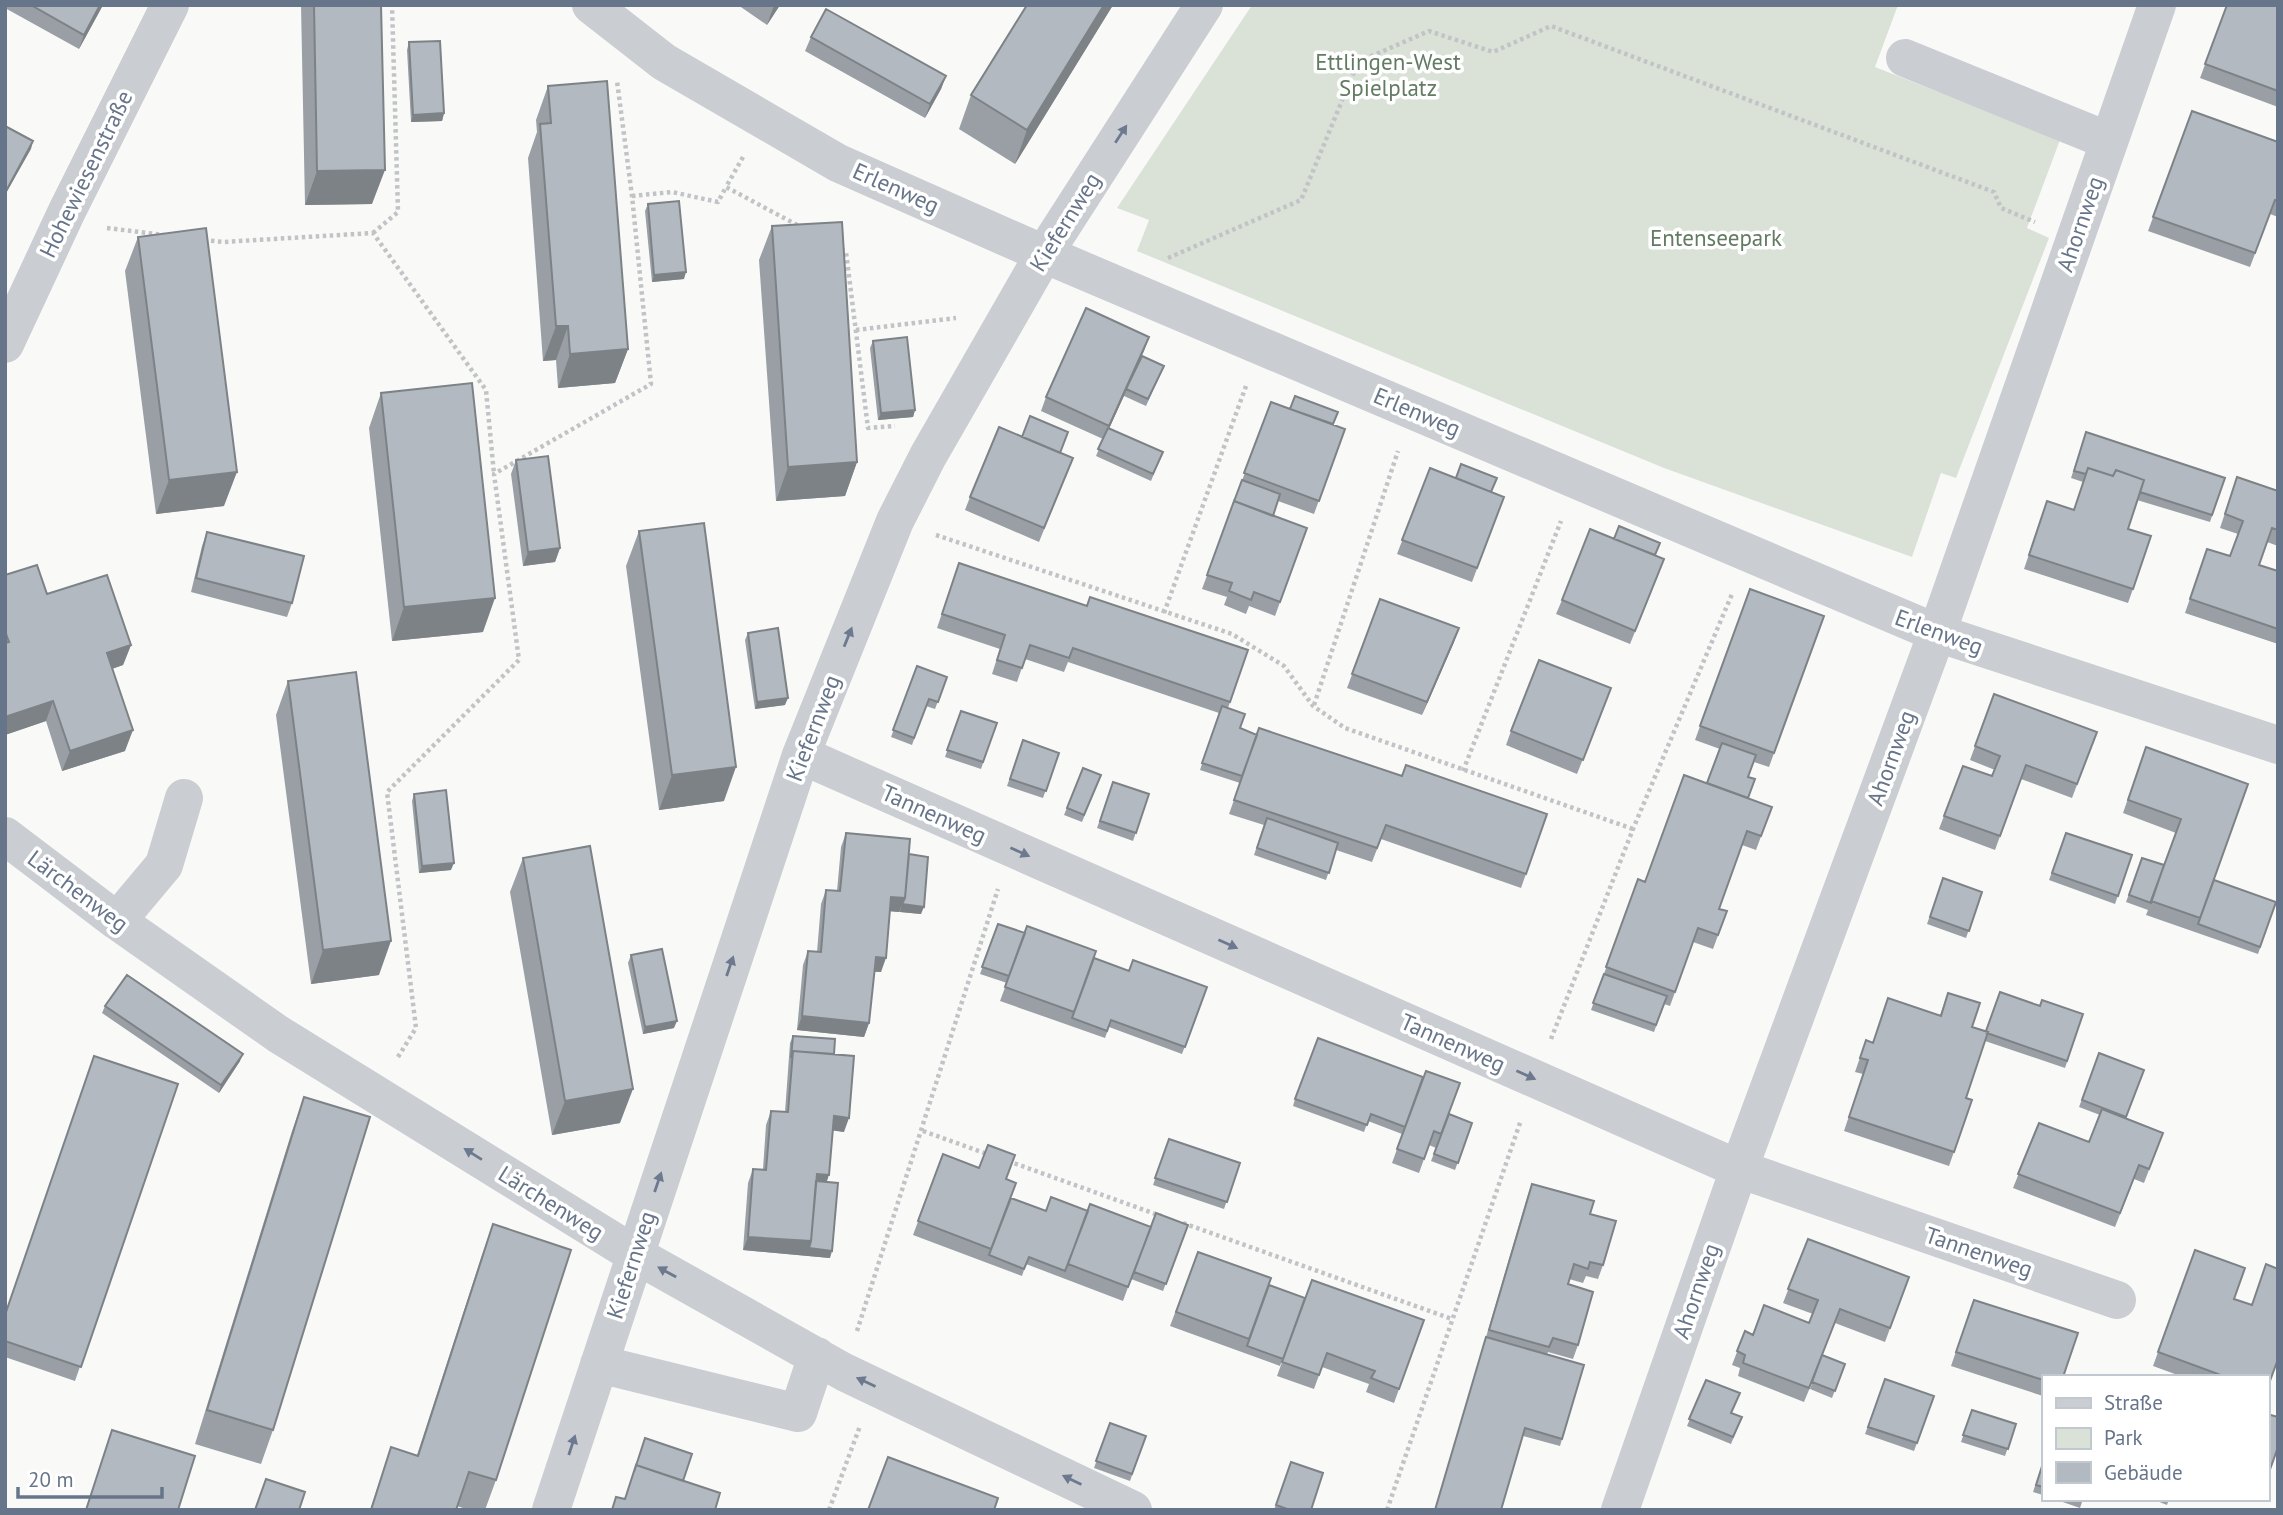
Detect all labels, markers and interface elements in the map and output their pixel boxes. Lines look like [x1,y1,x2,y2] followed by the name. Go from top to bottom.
[1315,47,1461,102] park label: Ettlingen-West Spielplatz
[33,85,139,262] street label: Hohewiesenstraße
[1114,125,1127,144] one-way arrow
[848,156,944,219] street label: Erlenweg
[1023,167,1106,277] street label: Kiefernweg
[2050,172,2109,275] street label: Ahornweg
[1650,223,1782,252] park label: Entenseepark
[1369,380,1465,443] street label: Erlenweg
[1891,602,1987,661] street label: Erlenweg
[843,626,854,647] one-way arrow
[779,671,846,785] street label: Kiefernweg
[1860,706,1921,809] street label: Ahornweg
[877,778,991,849] street label: Tannenweg
[22,843,134,938] street label: Lärchenweg
[1010,846,1030,858] one-way arrow
[1218,939,1239,950] one-way arrow
[725,956,736,977] one-way arrow
[1396,1007,1510,1078] street label: Tannenweg
[1516,1069,1536,1081] one-way arrow
[463,1148,482,1161] one-way arrow
[493,1159,609,1246] street label: Lärchenweg
[653,1171,664,1192] one-way arrow
[600,1207,662,1322] street label: Kiefernweg
[1922,1220,2037,1283] street label: Tannenweg
[1666,1239,1725,1342] street label: Ahornweg
[658,1266,677,1278] one-way arrow
[2042,1375,2269,1501] legend
[856,1376,877,1387] one-way arrow
[2104,1389,2163,1416] text: Straße
[2104,1424,2143,1451] text: Park
[568,1434,578,1455] one-way arrow
[18,1456,161,1500] scale bar
[2104,1459,2183,1486] text: Gebäude
[28,1466,74,1493] text: 20 m
[1062,1475,1082,1486] one-way arrow

